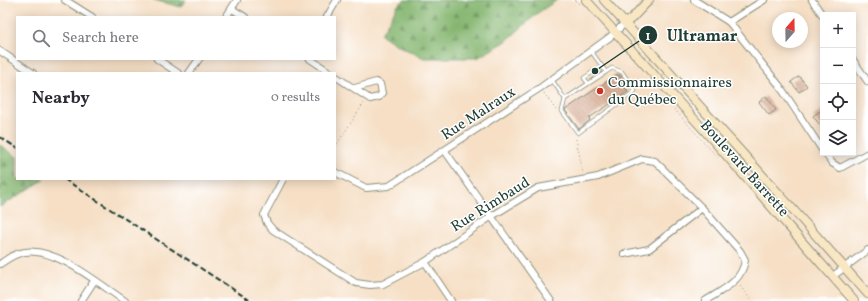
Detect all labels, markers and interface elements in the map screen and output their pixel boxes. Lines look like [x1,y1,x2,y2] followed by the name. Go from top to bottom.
[772,12,808,48] north arrow
[820,12,856,156] map controls
[820,12,856,48] button: +
[16,16,336,60] search box
[638,21,745,49] callout: Ultramar
[667,26,738,48] text: Ultramar
[30,27,52,49] icon: search
[62,28,139,49] text: Search here
[646,29,651,45] text: 1
[820,48,856,84] button: −
[608,73,732,111] place label: Commissionnaires du Québec
[438,82,520,146] street label: Rue Malraux
[820,84,856,120] button: locate
[595,86,605,96] marker: Commissionnaires du Québec
[32,87,90,110] text: Nearby
[271,89,320,107] text: 0 results
[695,116,793,222] street label: Boulevard Barrette
[820,120,856,156] button: layers
[447,173,534,238] street label: Rue Rimbaud

